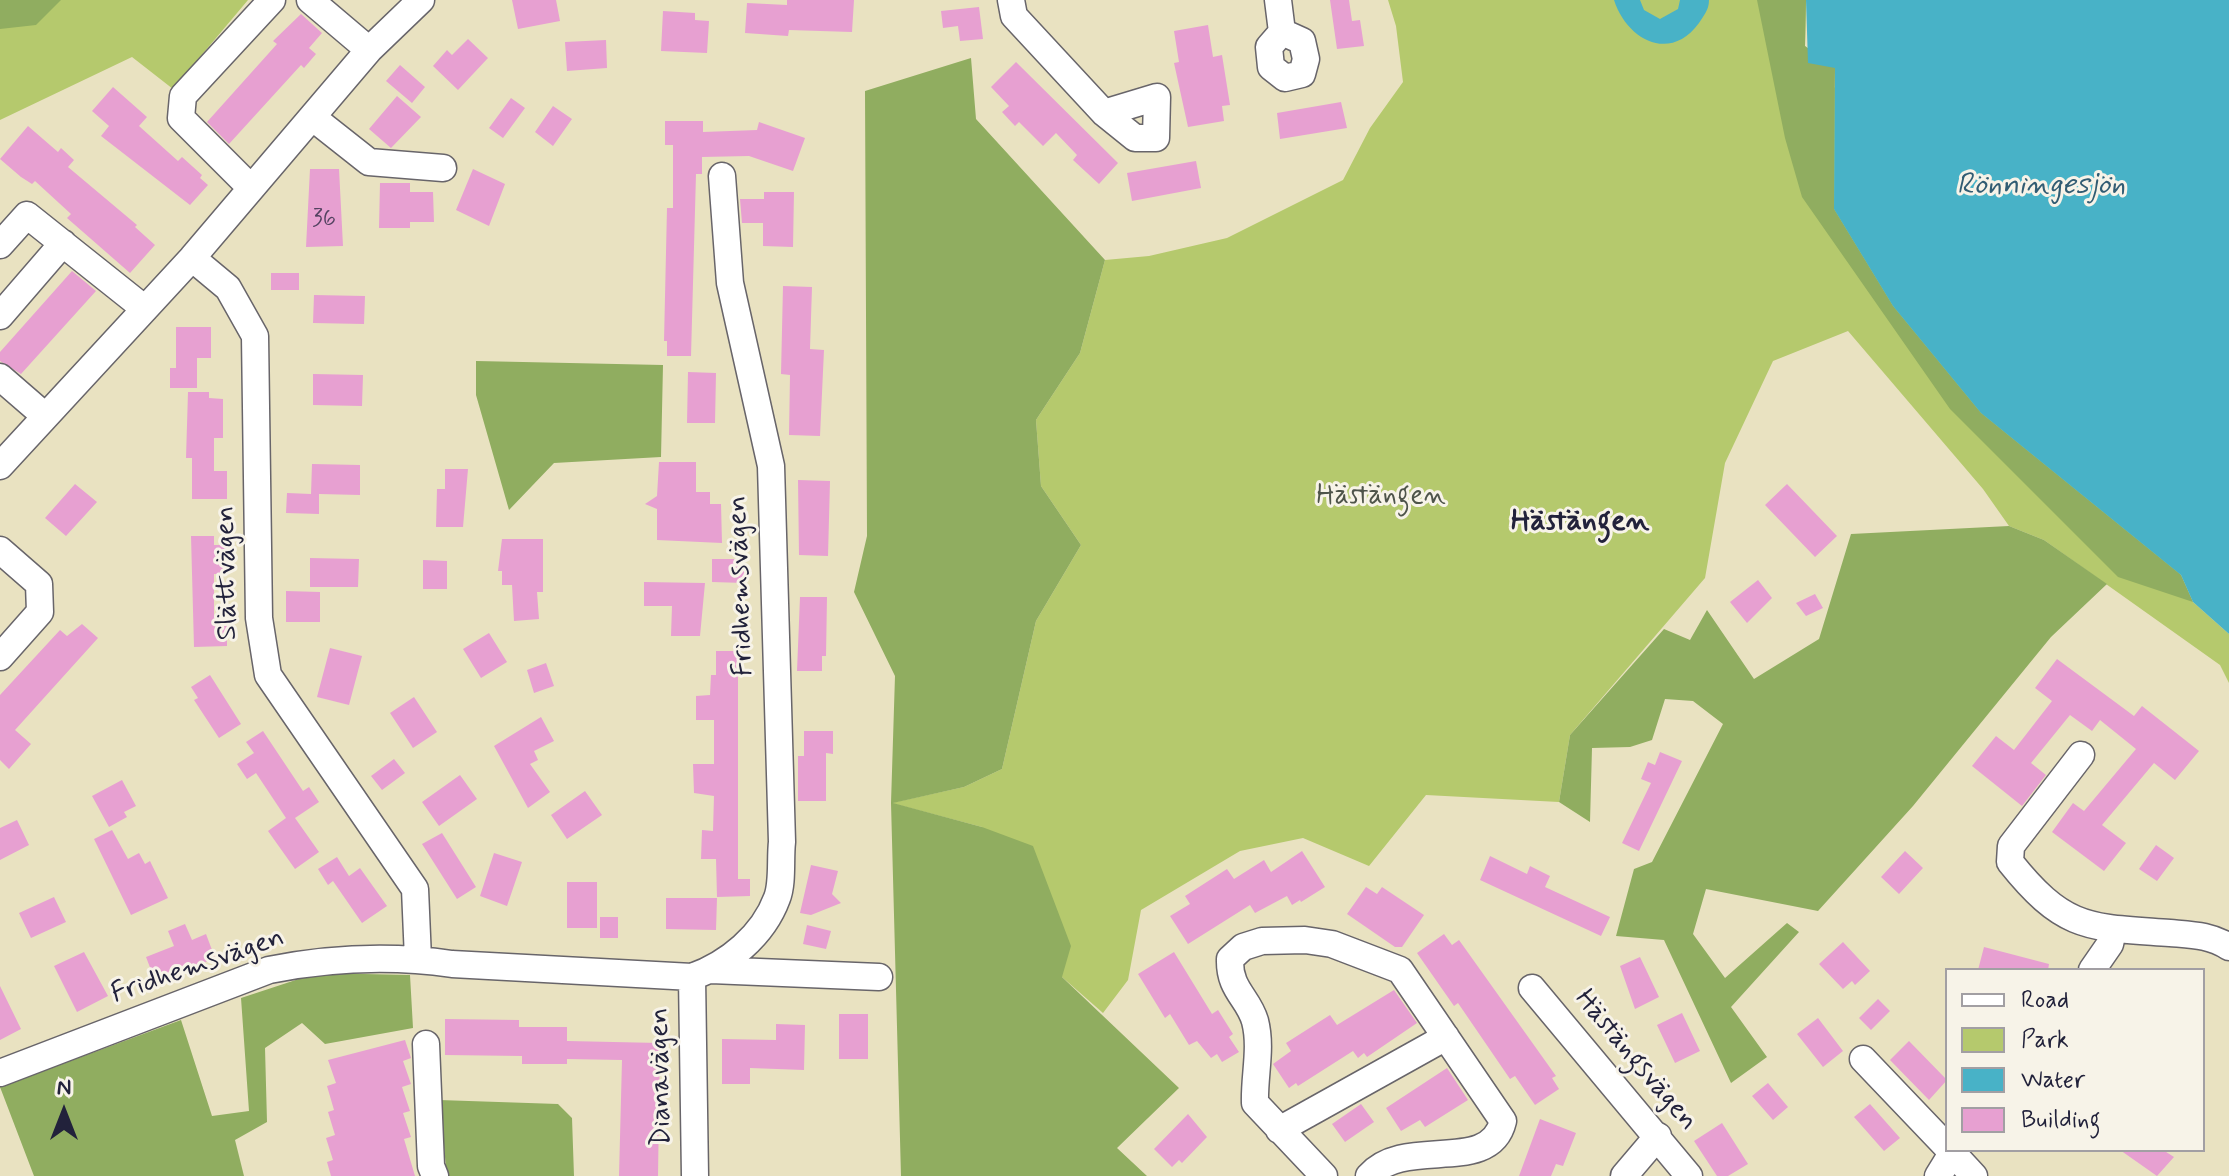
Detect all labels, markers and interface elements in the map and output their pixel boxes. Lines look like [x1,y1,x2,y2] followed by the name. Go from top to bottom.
[1957,169,2125,205] water label: Rönningesjön
[312,206,336,234] house number: 36
[1316,480,1446,514] park label: Hästängen
[722,495,762,677] street label: Fridhemsvägen
[210,505,246,641] street label: Slättvägen
[1511,505,1649,541] district label: Hästängen
[107,922,289,1012] street label: Fridhemsvägen
[1945,968,2205,1152] legend
[1566,984,1704,1138] street label: Hästängsvägen
[2021,985,2069,1016] text: Road
[644,1007,680,1147] street label: Dianavägen
[2021,1025,2069,1056] text: Park
[2021,1065,2085,1096] text: Water
[24,1072,104,1152] north arrow
[57,1074,71,1102] text: N
[2021,1105,2101,1136] text: Building

